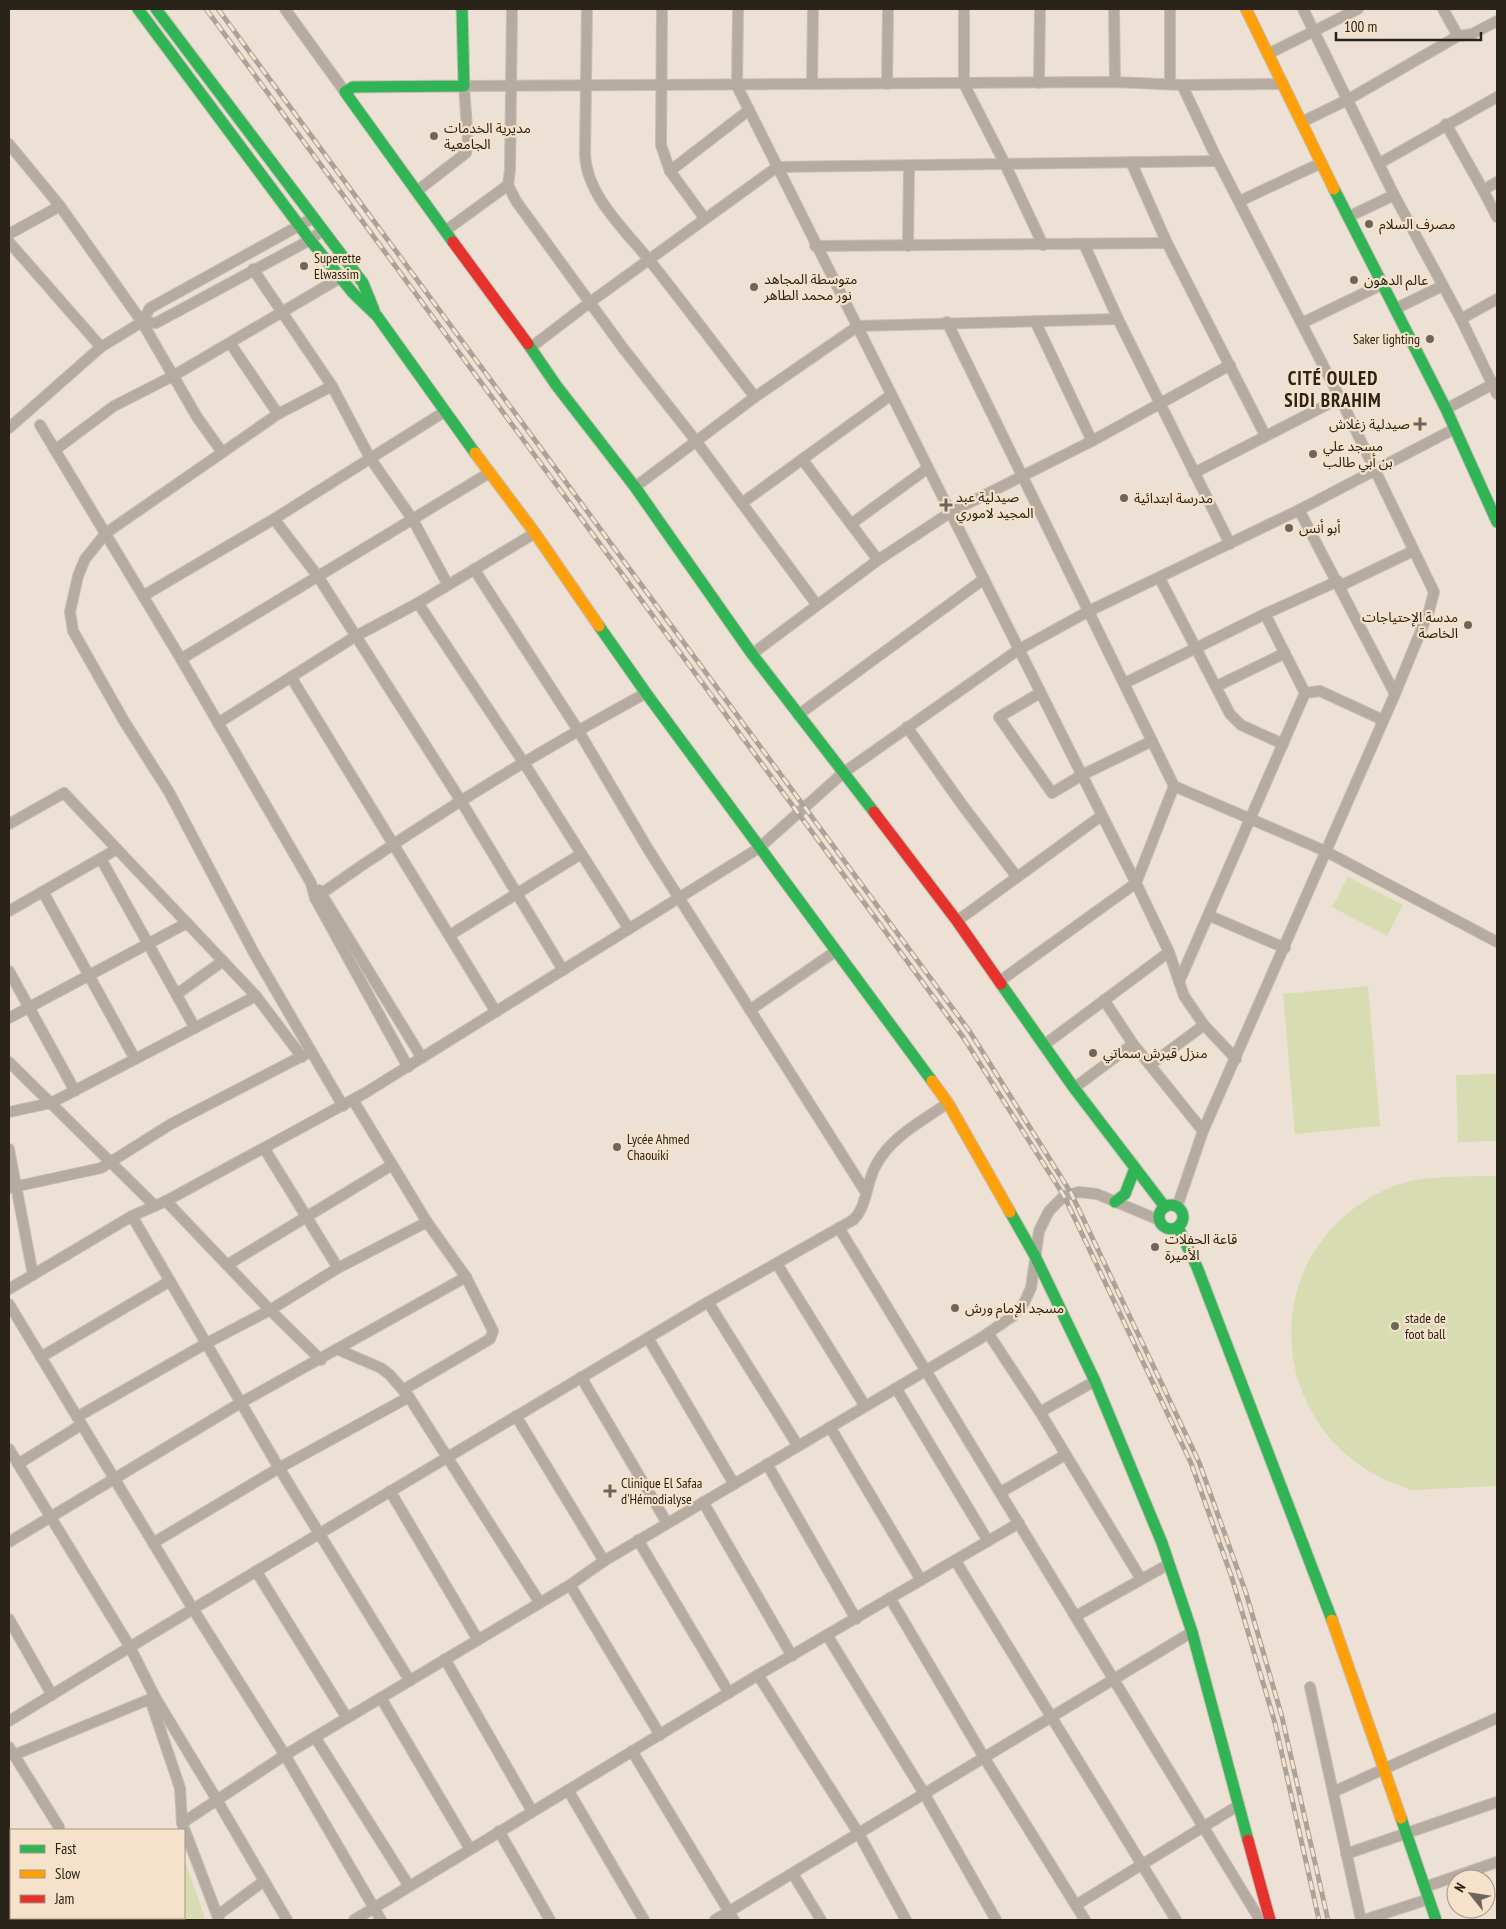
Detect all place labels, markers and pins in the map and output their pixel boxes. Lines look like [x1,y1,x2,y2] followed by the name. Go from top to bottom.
[444,119,531,153] place label: مديرية الخدمات الجامعية
[428,130,440,142] marker: مديرية الخدمات الجامعية
[1379,215,1456,235] place label: مصرف السلام
[1363,218,1375,230] marker: مصرف السلام
[314,249,361,283] place label: Superette Elwassim
[298,260,310,272] marker: Superette Elwassim
[763,270,857,304] place label: متوسطة المجاهد نور محمد الطاهر
[1364,271,1428,291] place label: عالم الدهون
[1348,274,1360,286] marker: عالم الدهون
[748,281,760,293] marker: متوسطة المجاهد نور محمد الطاهر
[1353,330,1420,348] place label: Saker lighting
[1424,333,1436,345] marker: Saker lighting
[1329,415,1410,433] place label: صيدلية زغلاش
[1414,418,1426,430] marker: صيدلية زغلاش
[1323,437,1393,473] place label: مسجد علي بن أبي طالب
[1307,448,1319,460] marker: مسجد علي بن أبي طالب
[956,488,1034,524] place label: صيدلية عبد المجيد لاموري
[1134,489,1213,507] place label: مدرسة ابتدائية
[1118,492,1130,504] marker: مدرسة ابتدائية
[940,499,952,511] marker: صيدلية عبد المجيد لاموري
[1299,519,1341,537] place label: أبو أنس
[1283,522,1295,534] marker: أبو أنس
[1362,608,1458,642] place label: مدسة الإحتياجات الخاصة
[1462,619,1474,631] marker: مدسة الإحتياجات الخاصة
[1103,1044,1208,1064] place label: منزل قيرش سماتي
[1087,1047,1099,1059] marker: منزل قيرش سماتي
[627,1130,690,1164] place label: Lycée Ahmed Chaouiki
[611,1141,623,1153] marker: Lycée Ahmed Chaouiki
[1165,1230,1237,1264] place label: قاعة الحفلات الأميرة
[1149,1241,1161,1253] marker: قاعة الحفلات الأميرة
[965,1299,1064,1319] place label: مسجد الإمام ورش
[949,1302,961,1314] marker: مسجد الإمام ورش
[1405,1309,1446,1343] place label: stade de foot ball
[1389,1320,1401,1332] marker: stade de foot ball
[621,1474,702,1508] place label: Clinique El Safaa d'Hémodialyse
[603,1484,617,1498] marker: Clinique El Safaa d'Hémodialyse

